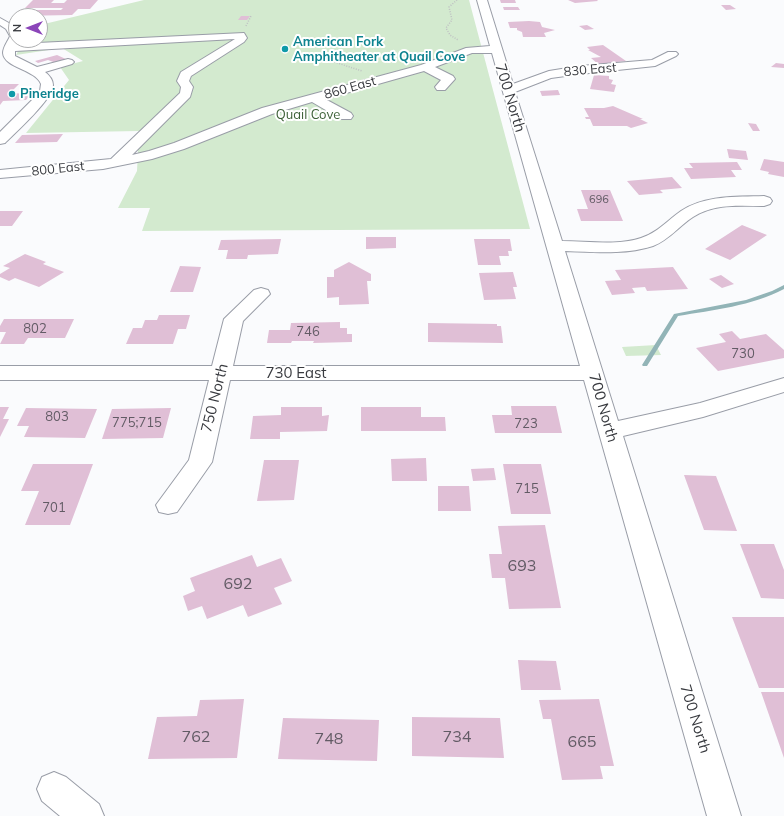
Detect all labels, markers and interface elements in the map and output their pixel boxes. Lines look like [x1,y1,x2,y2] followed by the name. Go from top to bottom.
[8,8,48,48] north arrow
[10,24,24,32] text: N
[293,34,465,65] place label: American Fork Amphitheater at Quail Cove
[280,44,290,54] marker: American Fork Amphitheater at Quail Cove
[563,60,617,80] street label: 830 East
[491,62,529,134] street label: 700 North
[322,73,378,103] street label: 860 East
[20,86,79,102] place label: Pineridge
[7,89,17,99] marker: Pineridge
[276,107,340,123] park label: Quail Cove
[31,158,85,180] street label: 800 East
[589,193,609,207] house number: 696
[23,321,47,337] house number: 802
[296,324,320,340] house number: 746
[731,346,755,362] house number: 730
[198,362,232,434] street label: 750 North
[265,364,327,382] street label: 730 East
[585,372,621,444] street label: 700 North
[45,409,69,425] house number: 803
[112,415,162,431] house number: 775;715
[514,416,538,432] house number: 723
[515,481,539,497] house number: 715
[42,500,66,516] house number: 701
[508,556,536,576] house number: 693
[224,574,252,594] house number: 692
[676,683,714,755] street label: 700 North
[182,727,210,747] house number: 762
[443,727,471,747] house number: 734
[315,729,343,749] house number: 748
[568,732,596,752] house number: 665

